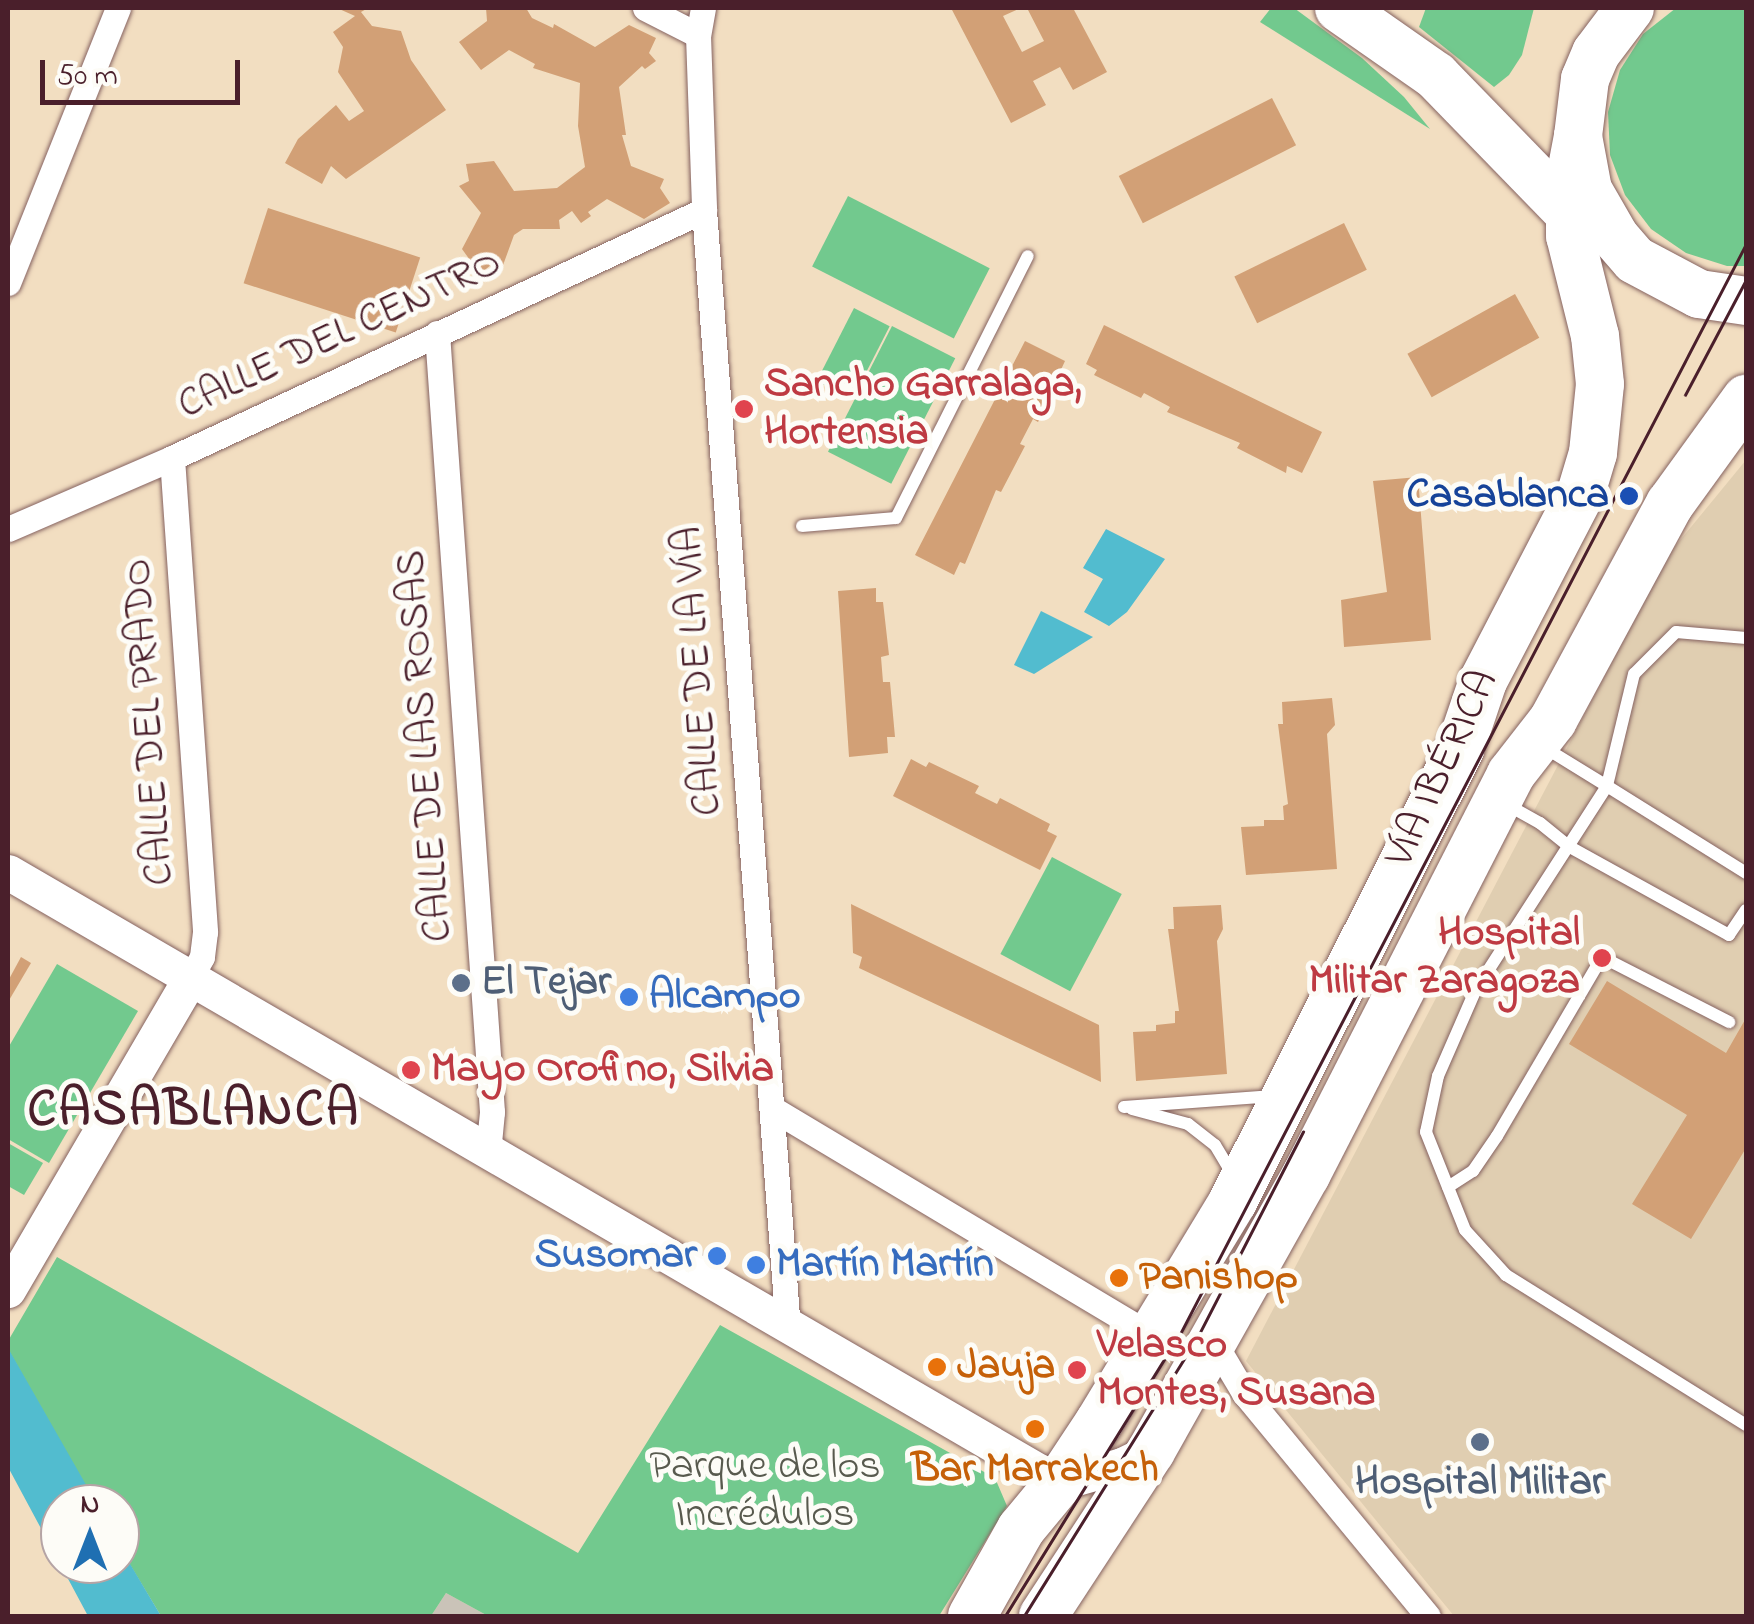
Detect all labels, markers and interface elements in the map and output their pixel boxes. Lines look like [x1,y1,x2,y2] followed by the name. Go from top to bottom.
[45,40,245,102] scale bar
[57,55,118,99] text: 50 m
[171,238,509,432] street label: CALLE DEL CENTRO
[764,360,1082,458] place label: Sancho Garralaga, Hortensia
[733,398,755,420] marker: Sancho Garralaga, Hortensia
[1407,471,1609,521] place label: Casablanca
[1618,485,1640,507] marker: Casablanca
[664,525,734,817] street label: CALLE DE LA VÍA
[387,548,465,944] street label: CALLE DE LAS ROSAS
[113,557,187,887] street label: CALLE DEL PRADO
[1375,662,1511,876] street label: VÍA IBÉRICA
[1309,909,1580,1008] place label: Hospital Militar Zaragoza
[1589,945,1615,971] marker: Hospital Militar Zaragoza
[481,958,611,1008] place label: El Tejar
[450,972,472,994] marker: El Tejar
[649,972,801,1022] place label: Alcampo
[618,986,640,1008] marker: Alcampo
[431,1045,774,1095] place label: Mayo Orofino, Silvia
[400,1059,422,1081] marker: Mayo Orofino, Silvia
[28,1081,360,1143] district label: CASABLANCA
[535,1231,697,1281] place label: Susomar
[776,1240,994,1290] place label: Martín Martín
[706,1245,728,1267] marker: Susomar
[1139,1253,1298,1303] place label: Panishop
[745,1254,767,1276] marker: Martín Martín
[1108,1267,1130,1289] marker: Panishop
[1097,1321,1375,1420] place label: Velasco Montes, Susana
[957,1342,1055,1392] place label: Jauja
[926,1356,948,1378] marker: Jauja
[1066,1359,1088,1381] marker: Velasco Montes, Susana
[1024,1418,1046,1440] marker: Bar Marrakech
[1469,1431,1491,1453] marker: Hospital Militar
[649,1442,881,1540] park label: Parque de los Incrédulos
[911,1445,1159,1495] place label: Bar Marrakech
[1355,1458,1605,1508] place label: Hospital Militar
[40,1484,140,1584] north arrow
[81,1485,99,1526] text: N

